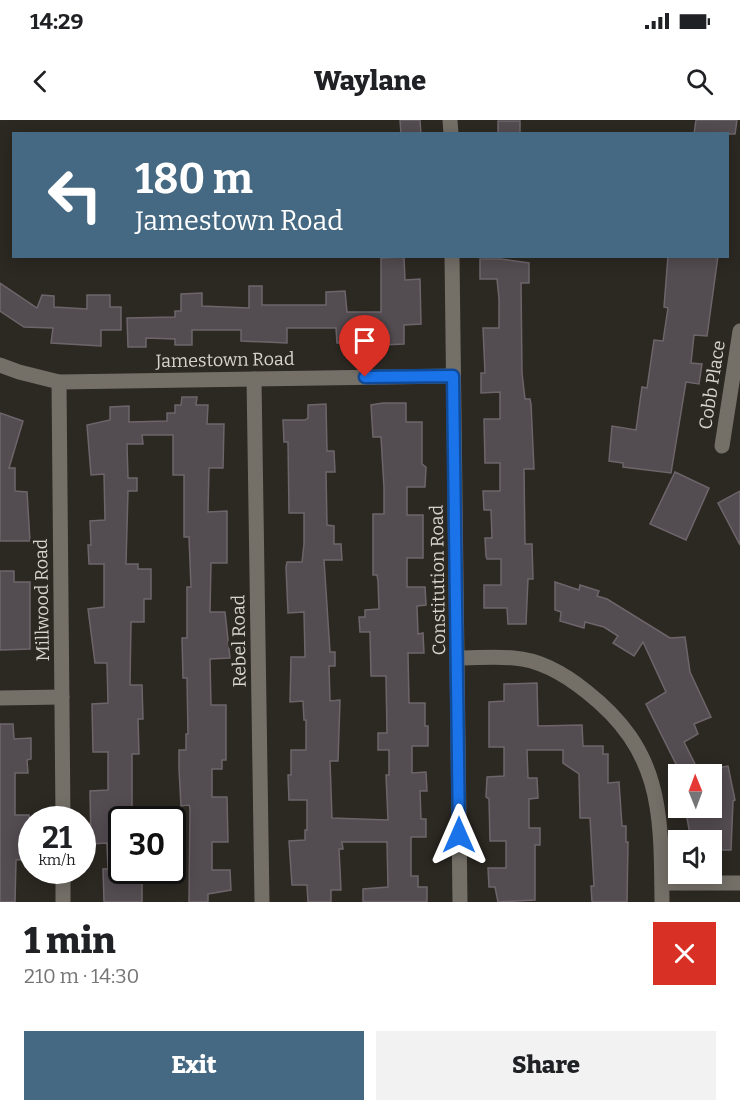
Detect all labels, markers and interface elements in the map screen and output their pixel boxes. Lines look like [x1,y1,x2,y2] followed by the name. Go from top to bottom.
[30,8,83,35] text: 14:29
[24,65,57,98] icon: back
[314,65,426,97] text: Waylane
[683,65,716,98] icon: search
[135,154,253,204] text: 180 m
[36,156,114,234] icon: left
[135,205,343,237] text: Jamestown Road
[339,315,390,377] pin
[348,324,381,357] icon: arrive
[694,339,730,431] street label: Cobb Place
[154,348,295,372] street label: Jamestown Road
[426,504,450,655] street label: Constitution Road
[30,538,54,662] street label: Millwood Road
[227,594,251,688] street label: Rebel Road
[668,764,722,818] north arrow
[668,764,722,884] map controls
[427,803,491,867] position arrow
[108,806,186,884] speed limit sign: 30
[42,820,72,856] text: 21
[668,830,722,884] button: sound
[38,851,76,869] text: km/h
[24,919,116,963] text: 1 min
[653,922,716,985] button: close
[24,964,139,988] text: 210 m · 14:30
[24,1031,364,1100] button: Exit
[376,1031,716,1100] button: Share

